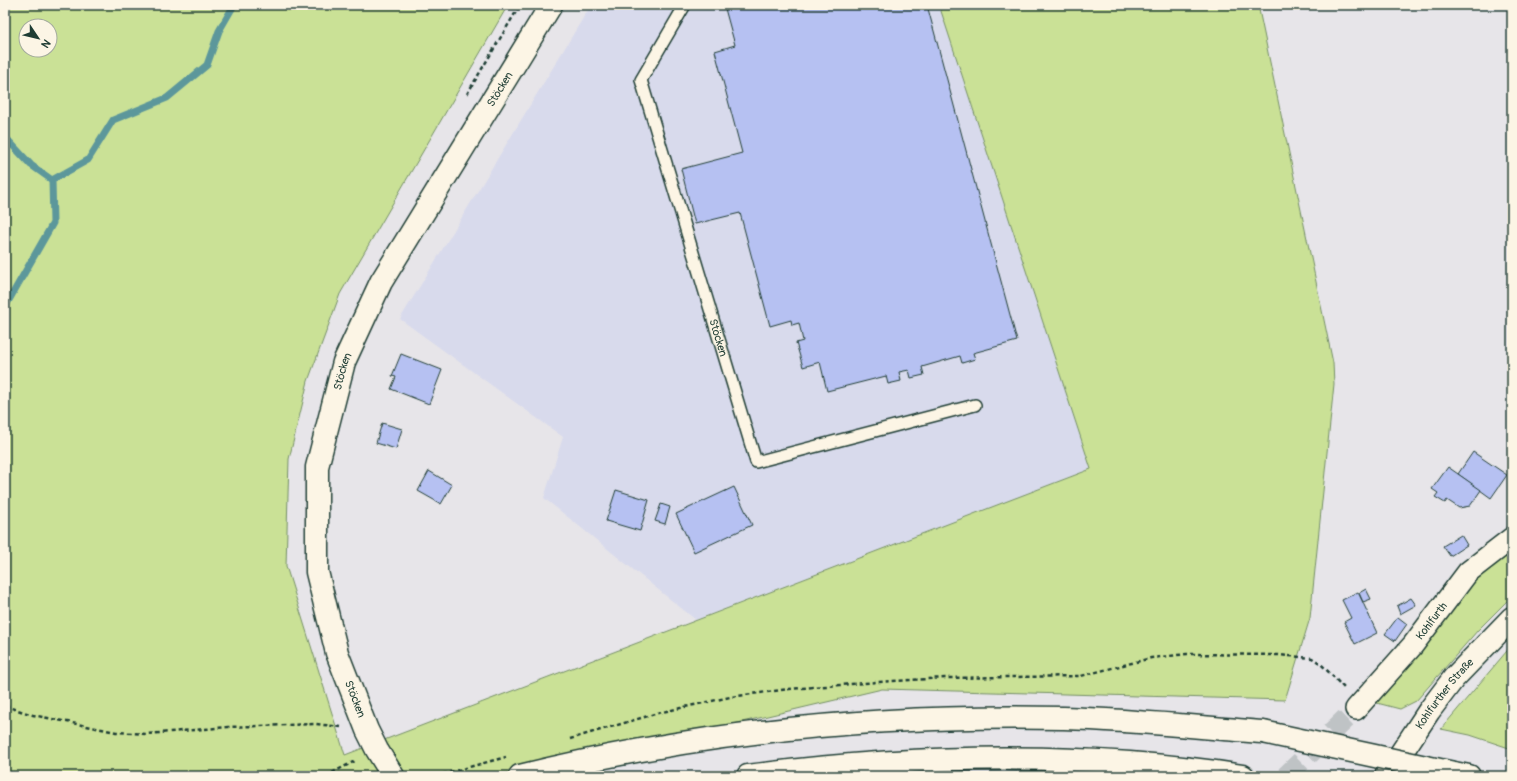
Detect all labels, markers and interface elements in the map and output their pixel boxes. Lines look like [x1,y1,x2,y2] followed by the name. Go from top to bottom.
[18,18,58,58] north arrow
[38,37,53,51] text: N
[484,69,515,109] street label: Stöcken
[707,317,730,358] street label: Stöcken
[331,350,354,391] street label: Stöcken
[1413,600,1450,642] street label: Kohlfurth
[1412,655,1476,731] street label: Kohlfurther Straße
[342,679,368,719] street label: Stöcken

